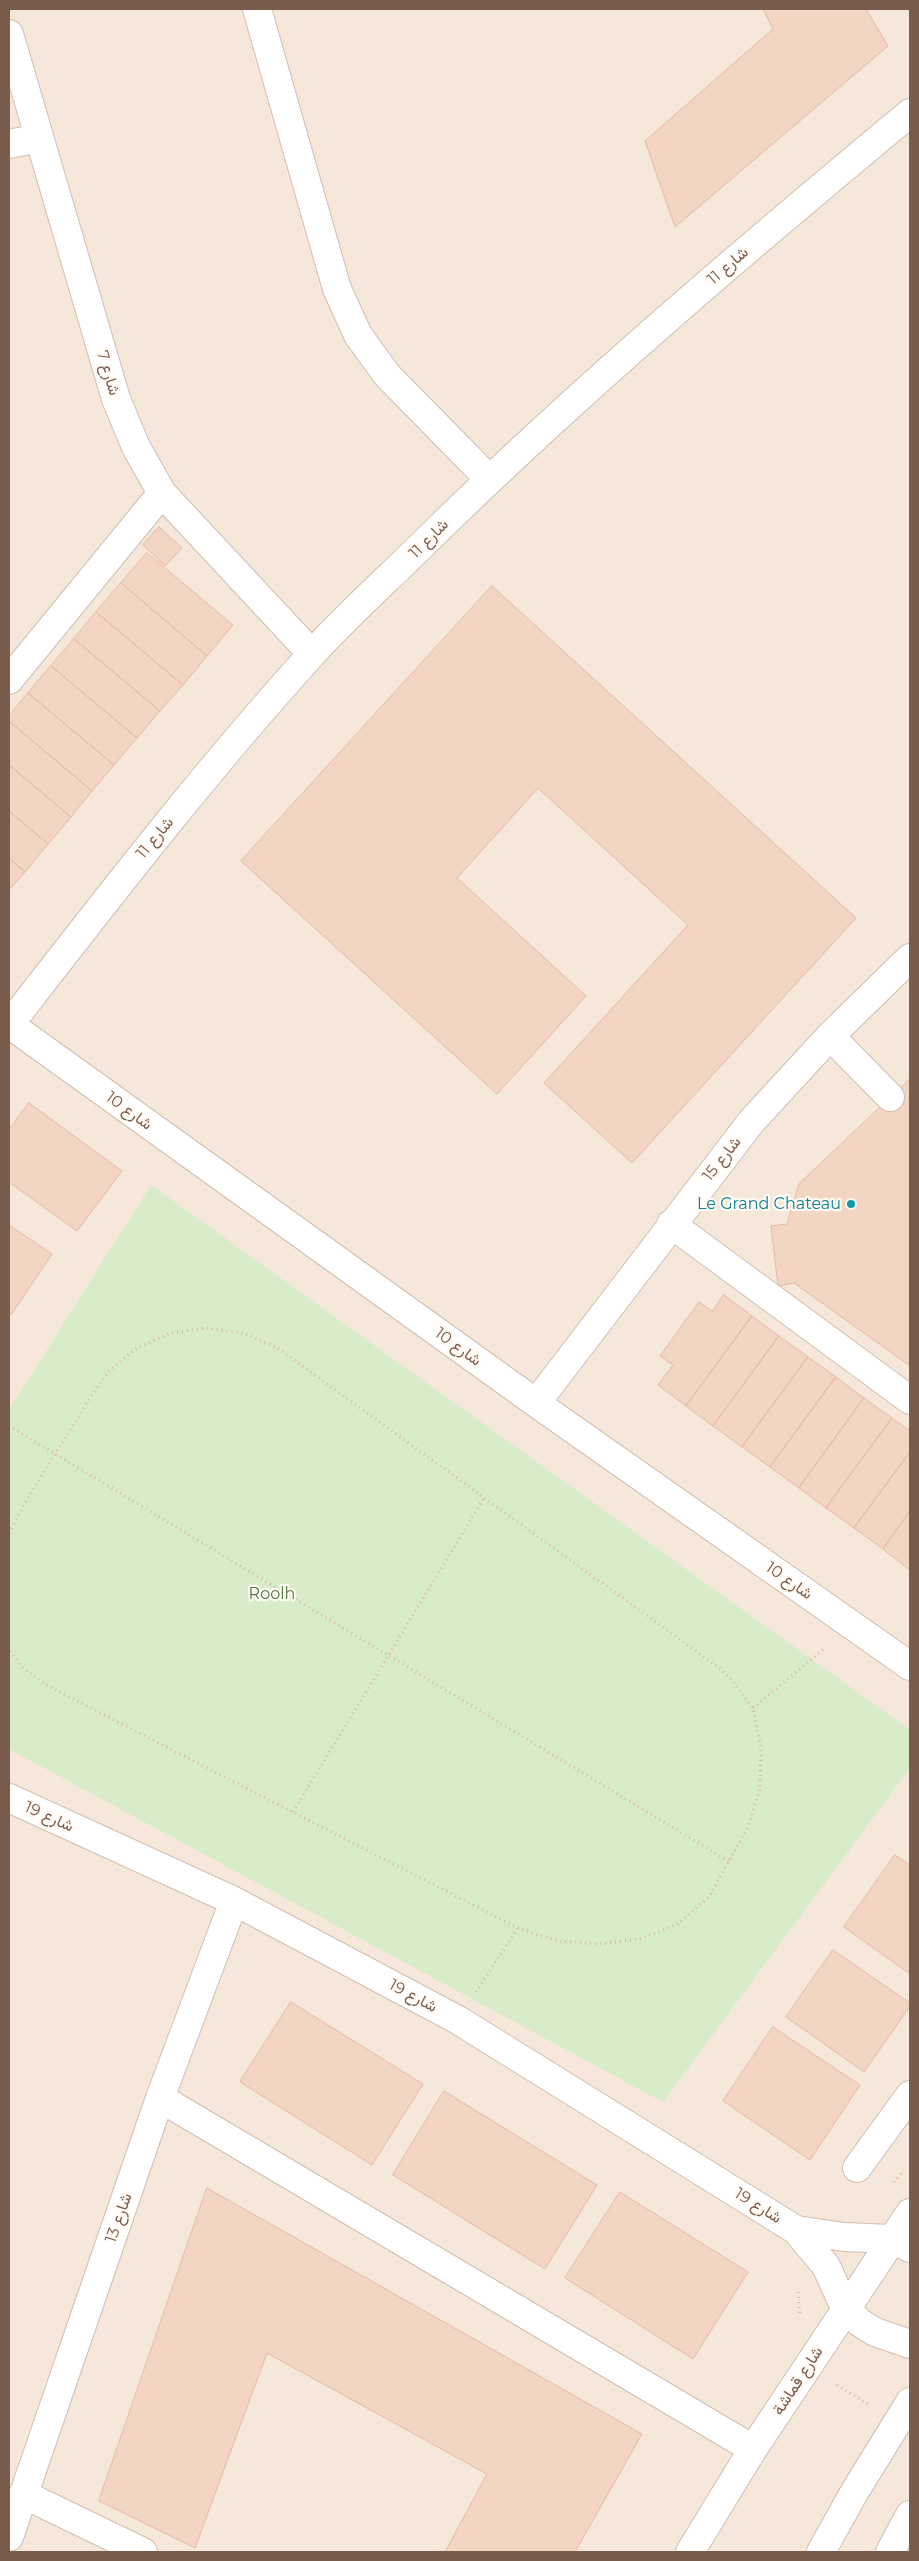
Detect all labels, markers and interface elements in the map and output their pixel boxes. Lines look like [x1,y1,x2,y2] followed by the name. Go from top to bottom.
[704,243,752,289] street label: شارع 11
[92,348,124,398] street label: شارع 7
[405,515,453,563] street label: شارع 11
[132,813,178,863] street label: شارع 11
[102,1088,156,1134] street label: شارع 10
[699,1133,745,1185] street label: شارع 15
[697,1194,841,1214] place label: Le Grand Chateau
[845,1198,857,1210] marker: Le Grand Chateau
[431,1324,485,1370] street label: شارع 10
[762,1558,816,1604] street label: شارع 10
[249,1584,295,1604] park label: Roolh
[21,1798,77,1836] street label: شارع 19
[386,1975,440,2017] street label: شارع 19
[731,2184,785,2228] street label: شارع 19
[102,2191,136,2245] street label: شارع 13
[769,2343,827,2419] street label: شارع قماشة

